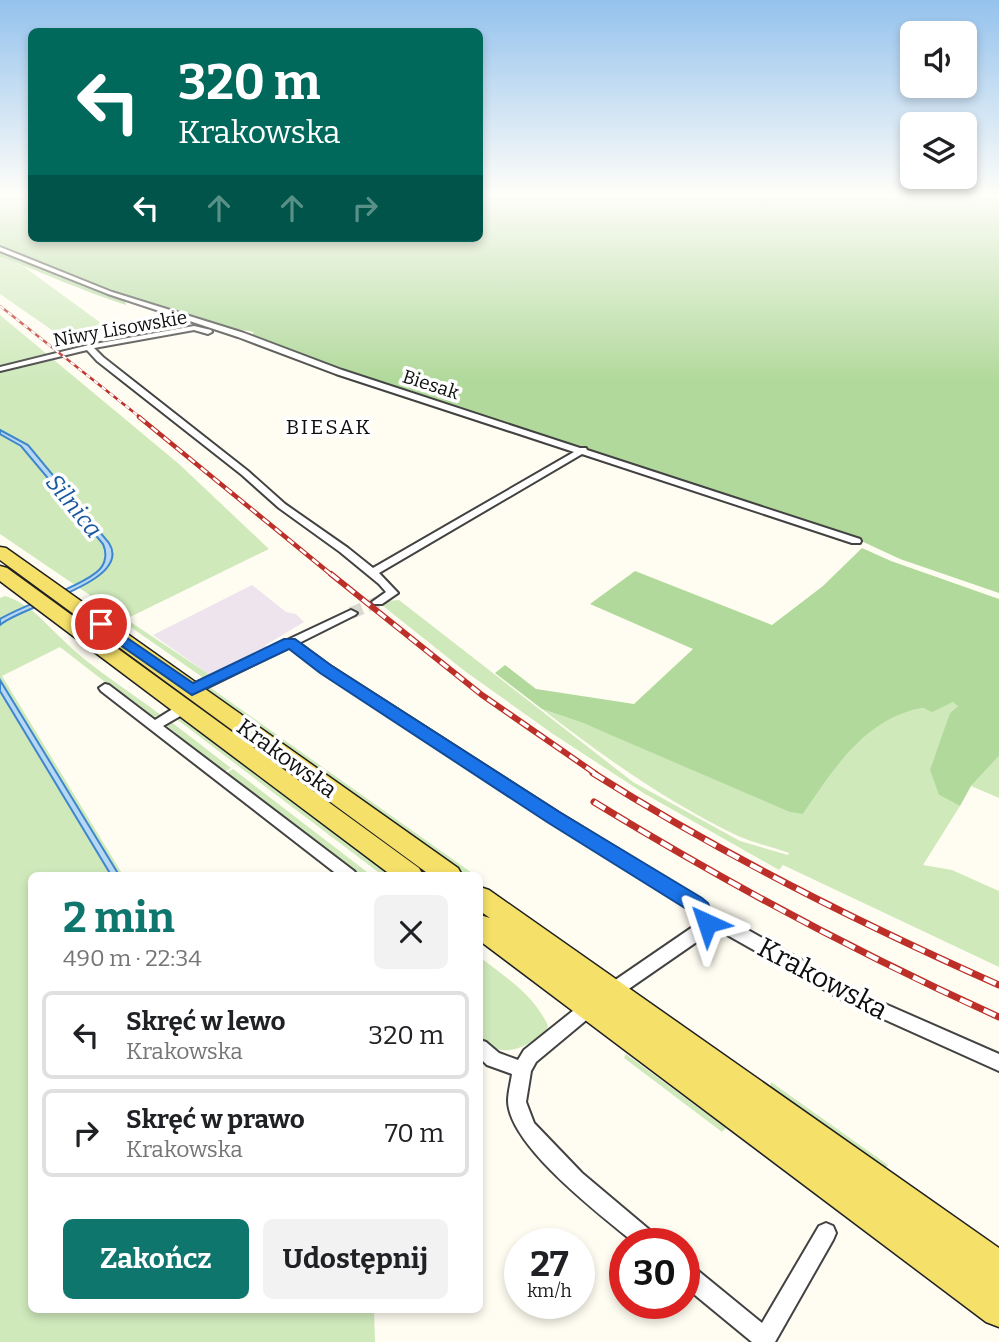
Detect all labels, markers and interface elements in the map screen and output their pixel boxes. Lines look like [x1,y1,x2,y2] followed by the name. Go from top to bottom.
[900,21,977,189] map controls
[900,21,977,98] button: sound
[178,53,321,112] text: 320 m
[63,56,154,147] icon: left
[900,112,977,189] button: layers
[178,113,341,151] text: Krakowska
[127,189,165,227] icon: left
[200,189,238,227] icon: ahead
[273,189,311,227] icon: ahead
[346,189,384,227] icon: right
[51,305,189,352] street label: Niwy Lisowskie
[400,365,462,404] street label: Biesak
[286,414,372,440] district label: BIESAK
[40,469,108,543] water label: Silnica
[71,594,131,654] pin
[82,605,120,643] icon: arrive
[232,712,343,804] street label: Krakowska
[670,886,744,960] position arrow
[63,893,175,943] text: 2 min
[374,895,448,969] button: close
[752,930,893,1026] street label: Krakowska
[63,944,202,972] text: 490 m · 22:34
[126,1006,286,1037] text: Skręć w lewo
[67,1016,105,1054] icon: left
[368,1020,444,1051] text: 320 m
[126,1037,243,1065] text: Krakowska
[126,1104,305,1135] text: Skręć w prawo
[67,1114,105,1152] icon: right
[385,1118,444,1149] text: 70 m
[126,1135,243,1163] text: Krakowska
[63,1219,249,1299] button: Zakończ
[263,1219,448,1299] button: Udostępnij
[609,1228,700,1319] speed limit sign: 30
[530,1243,569,1285] text: 27
[527,1280,572,1302] text: km/h

